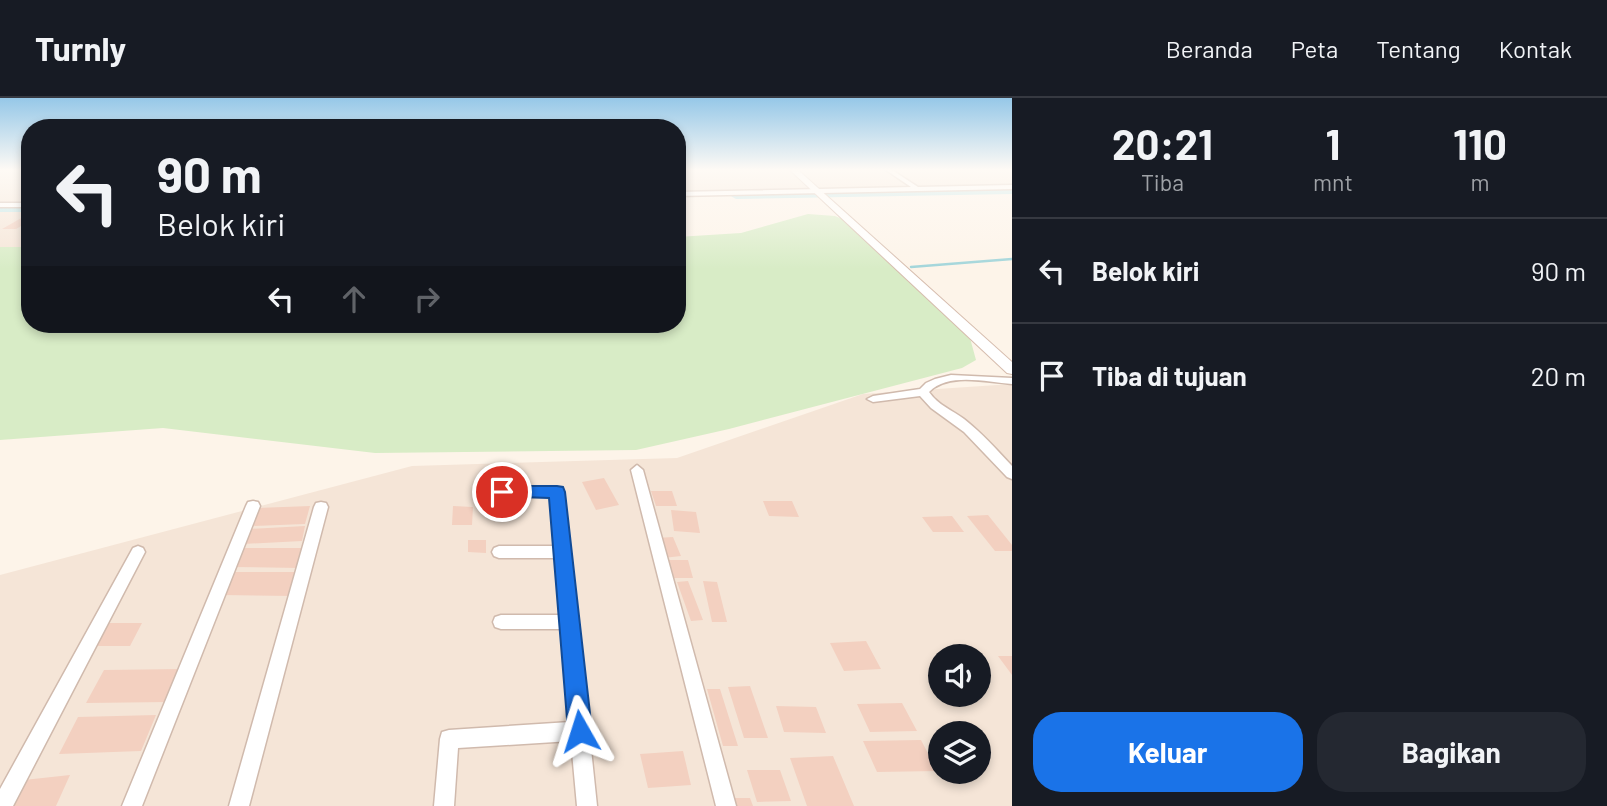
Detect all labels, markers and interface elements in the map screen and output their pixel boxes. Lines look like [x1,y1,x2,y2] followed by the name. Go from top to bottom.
[35,28,126,68] text: Turnly
[1166,34,1253,63] text: Beranda
[1291,34,1338,63] text: Peta
[1376,34,1461,63] text: Tentang
[1499,34,1572,63] text: Kontak
[1112,118,1213,168] text: 20:21
[1326,118,1340,168] text: 1
[1453,118,1507,168] text: 110
[157,144,262,203] text: 90 m
[42,147,133,238] icon: left
[1141,168,1184,196] text: Tiba
[1313,168,1353,196] text: mnt
[1470,168,1489,196] text: m
[157,204,285,242] text: Belok kiri
[1033,252,1071,290] icon: left
[1092,255,1199,286] text: Belok kiri
[1531,255,1586,286] text: 90 m
[262,280,300,318] icon: left
[335,280,373,318] icon: ahead
[408,280,446,318] icon: right
[1033,357,1071,395] icon: arrive
[1092,360,1247,391] text: Tiba di tujuan
[1531,360,1586,391] text: 20 m
[472,462,532,522] pin
[483,473,521,511] icon: arrive
[928,644,991,784] map controls
[928,644,991,707] button: sound
[543,694,617,768] position arrow
[1033,712,1303,792] button: Keluar
[1317,712,1586,792] button: Bagikan
[928,721,991,784] button: layers

